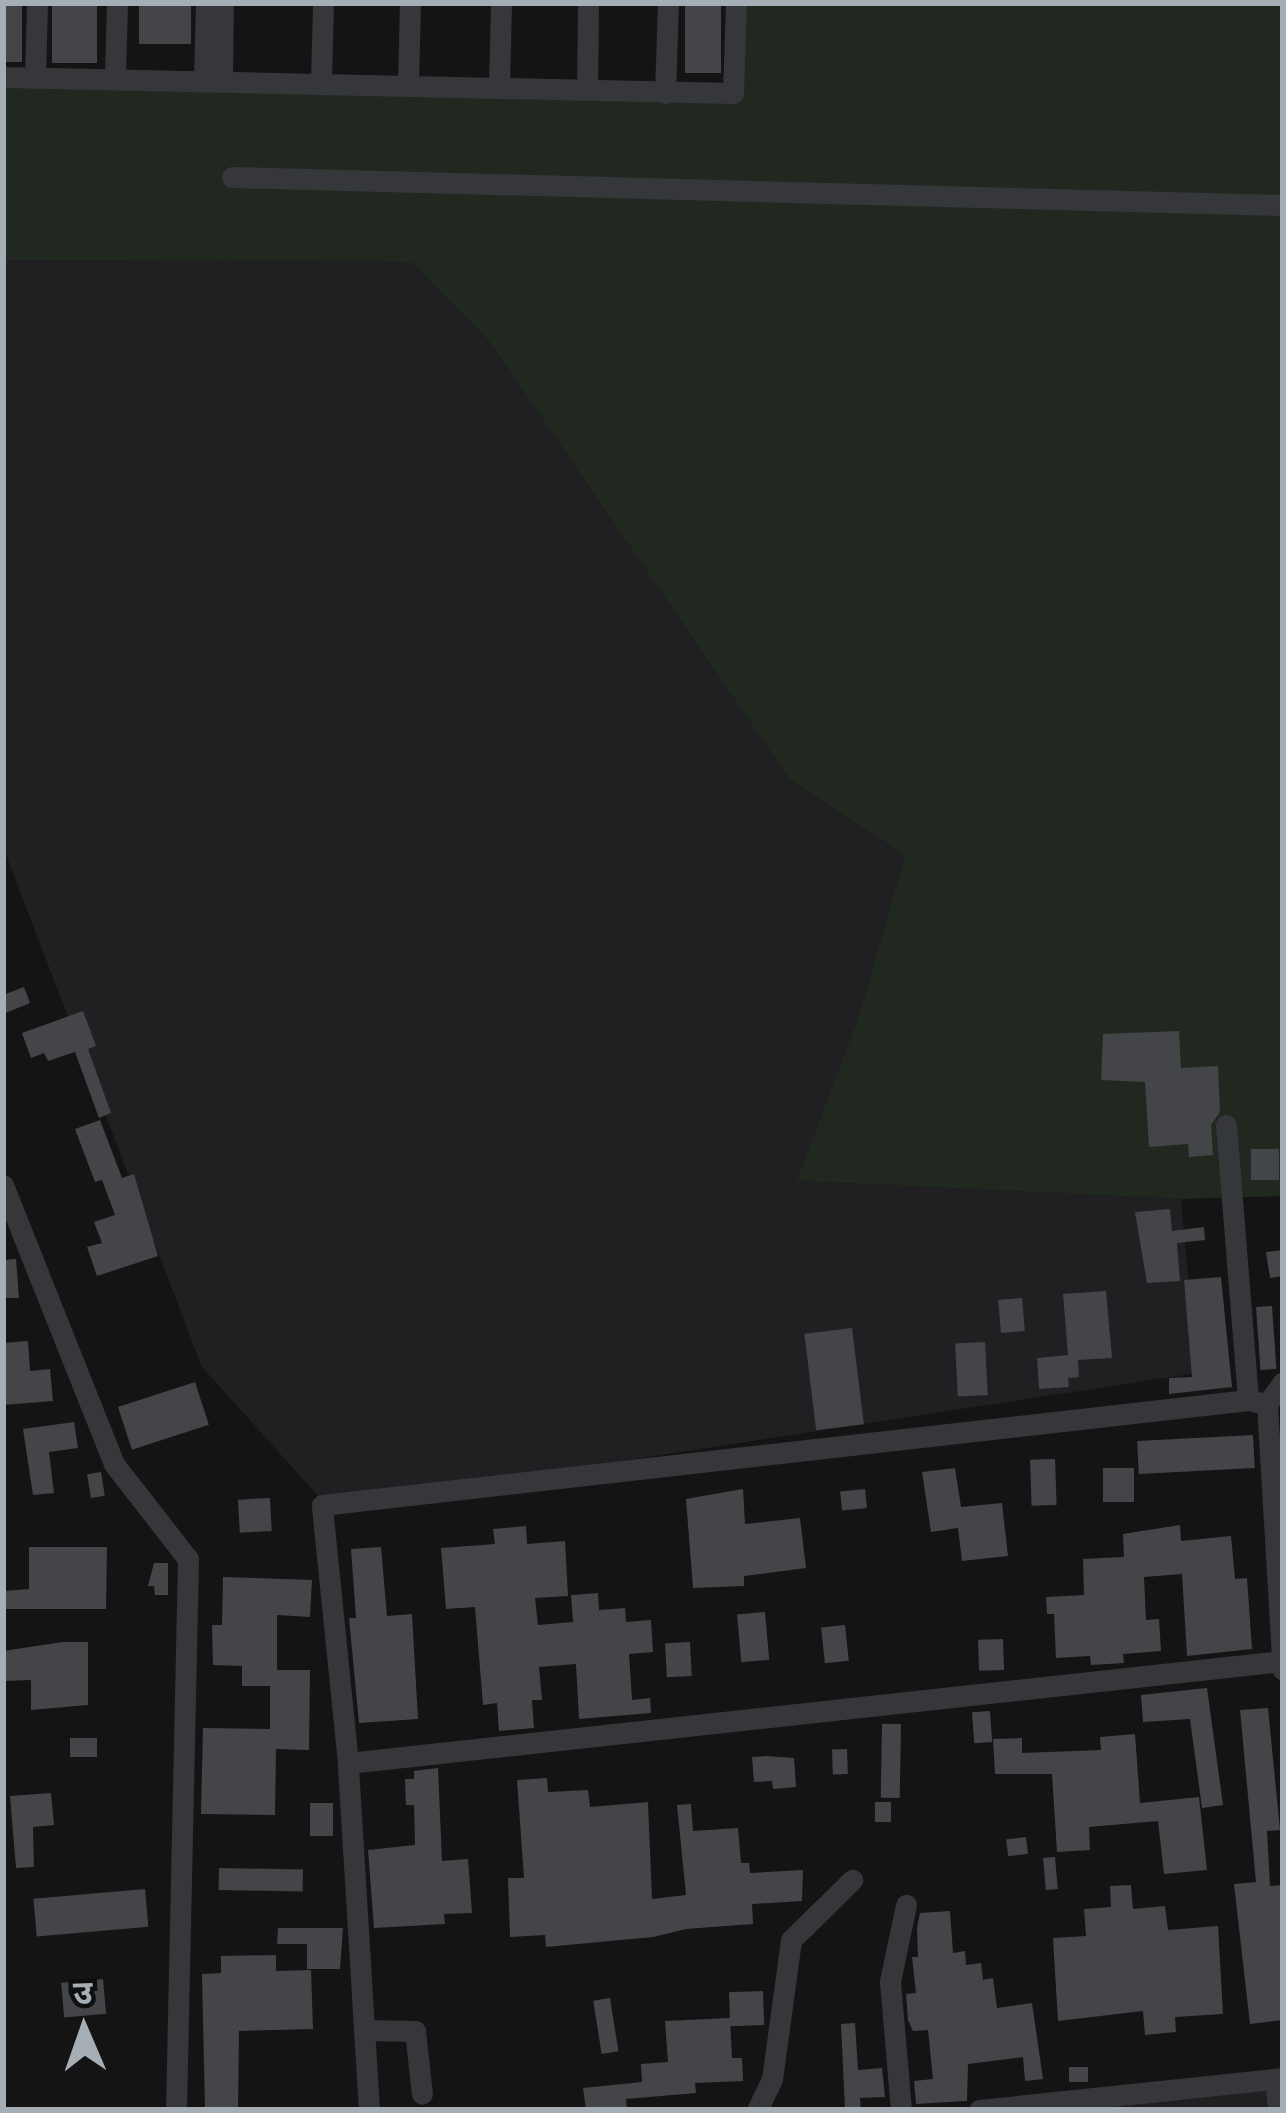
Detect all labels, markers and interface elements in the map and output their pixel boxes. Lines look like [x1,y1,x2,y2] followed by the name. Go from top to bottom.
[24,1969,144,2089] north arrow
[72,1973,93,2012] text: उ

